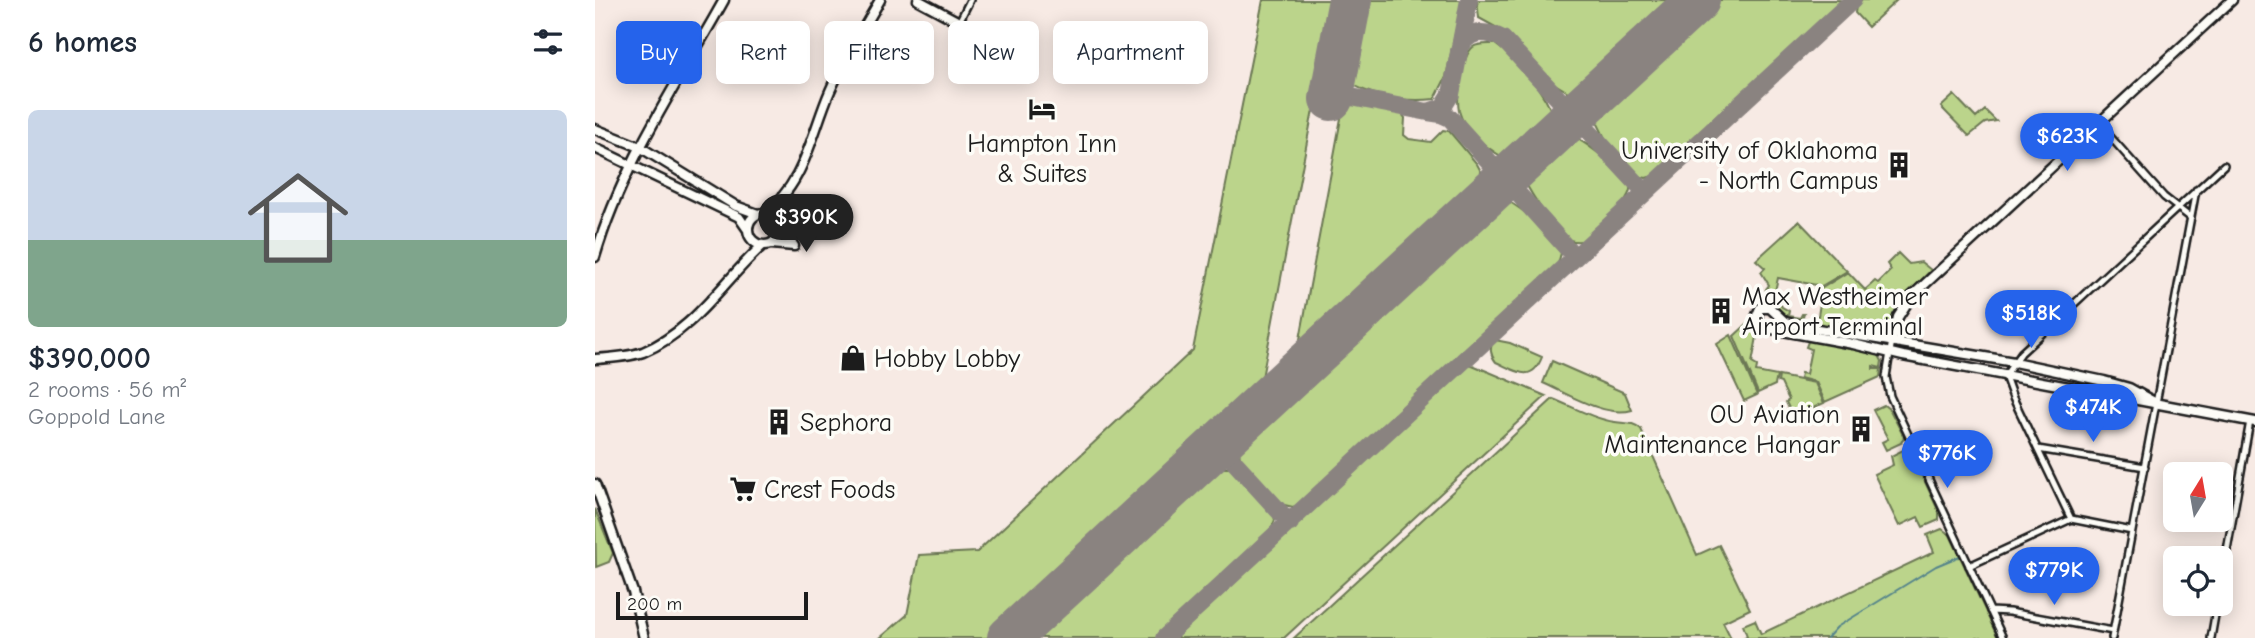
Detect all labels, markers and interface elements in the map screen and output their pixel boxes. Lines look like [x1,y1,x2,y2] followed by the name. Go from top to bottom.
[616,21,702,84] chip: Buy
[716,21,810,84] chip: Rent
[824,21,934,84] chip: Filters
[948,21,1039,84] chip: New
[1053,21,1208,84] chip: Apartment
[529,23,567,61] icon: filters
[28,25,137,60] text: 6 homes
[1027,94,1057,124] hotel icon: Hampton Inn & Suites
[2018,114,2116,173] pin: $623K
[2036,122,2098,149] text: $623K
[967,129,1117,189] place label: Hampton Inn & Suites
[1621,136,1878,196] place label: University of Oklahoma - North Campus
[1884,150,1914,180] building icon: University of Oklahoma - North Campus
[235,155,361,281] icon: home
[757,194,855,254] pin: $390K
[774,203,838,230] text: $390K
[1742,282,1929,342] place label: Max Westheimer Airport Terminal
[1982,290,2080,350] pin: $518K
[1706,296,1736,326] building icon: Max Westheimer Airport Terminal
[2001,299,2061,326] text: $518K
[28,341,151,376] text: $390,000
[838,343,868,373] shop icon: Hobby Lobby
[874,344,1021,374] place label: Hobby Lobby
[28,376,186,403] text: 2 rooms · 56 m²
[2044,384,2142,444] pin: $474K
[2065,393,2121,420] text: $474K
[1604,400,1841,460] place label: OU Aviation Maintenance Hangar
[28,403,165,430] text: Goppold Lane
[764,407,794,437] building icon: Sephora
[800,408,892,438] place label: Sephora
[1846,414,1876,444] building icon: OU Aviation Maintenance Hangar
[1898,430,1996,490] pin: $776K
[1918,439,1976,466] text: $776K
[2163,462,2233,532] north arrow
[2163,462,2233,616] map controls
[728,474,758,504] supermarket icon: Crest Foods
[764,475,895,505] place label: Crest Foods
[2163,546,2233,616] button: locate
[2005,548,2103,607] pin: $779K
[2024,556,2084,583] text: $779K
[616,589,809,621] scale bar
[627,593,682,615] text: 200 m

